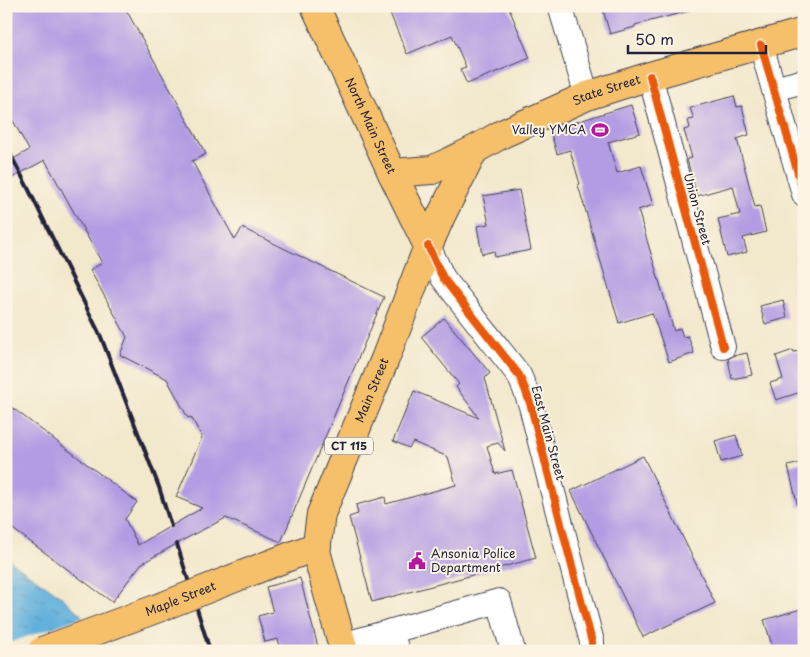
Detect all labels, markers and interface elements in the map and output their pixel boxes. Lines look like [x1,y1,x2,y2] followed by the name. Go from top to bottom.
[628,22,765,54] scale bar
[635,27,674,50] text: 50 m
[569,70,643,109] street label: State Street
[341,74,401,177] street label: North Main Street
[512,120,586,138] place label: Valley YMCA
[590,120,610,140] sports icon: Valley YMCA
[680,171,716,247] street label: Union Street
[350,355,393,425] street label: Main Street
[528,383,570,482] street label: East Main Street
[325,438,373,454] road number: CT 115
[431,544,516,576] place label: Ansonia Police Department
[407,551,427,571] public building icon: Ansonia Police Department
[142,576,218,620] street label: Maple Street

